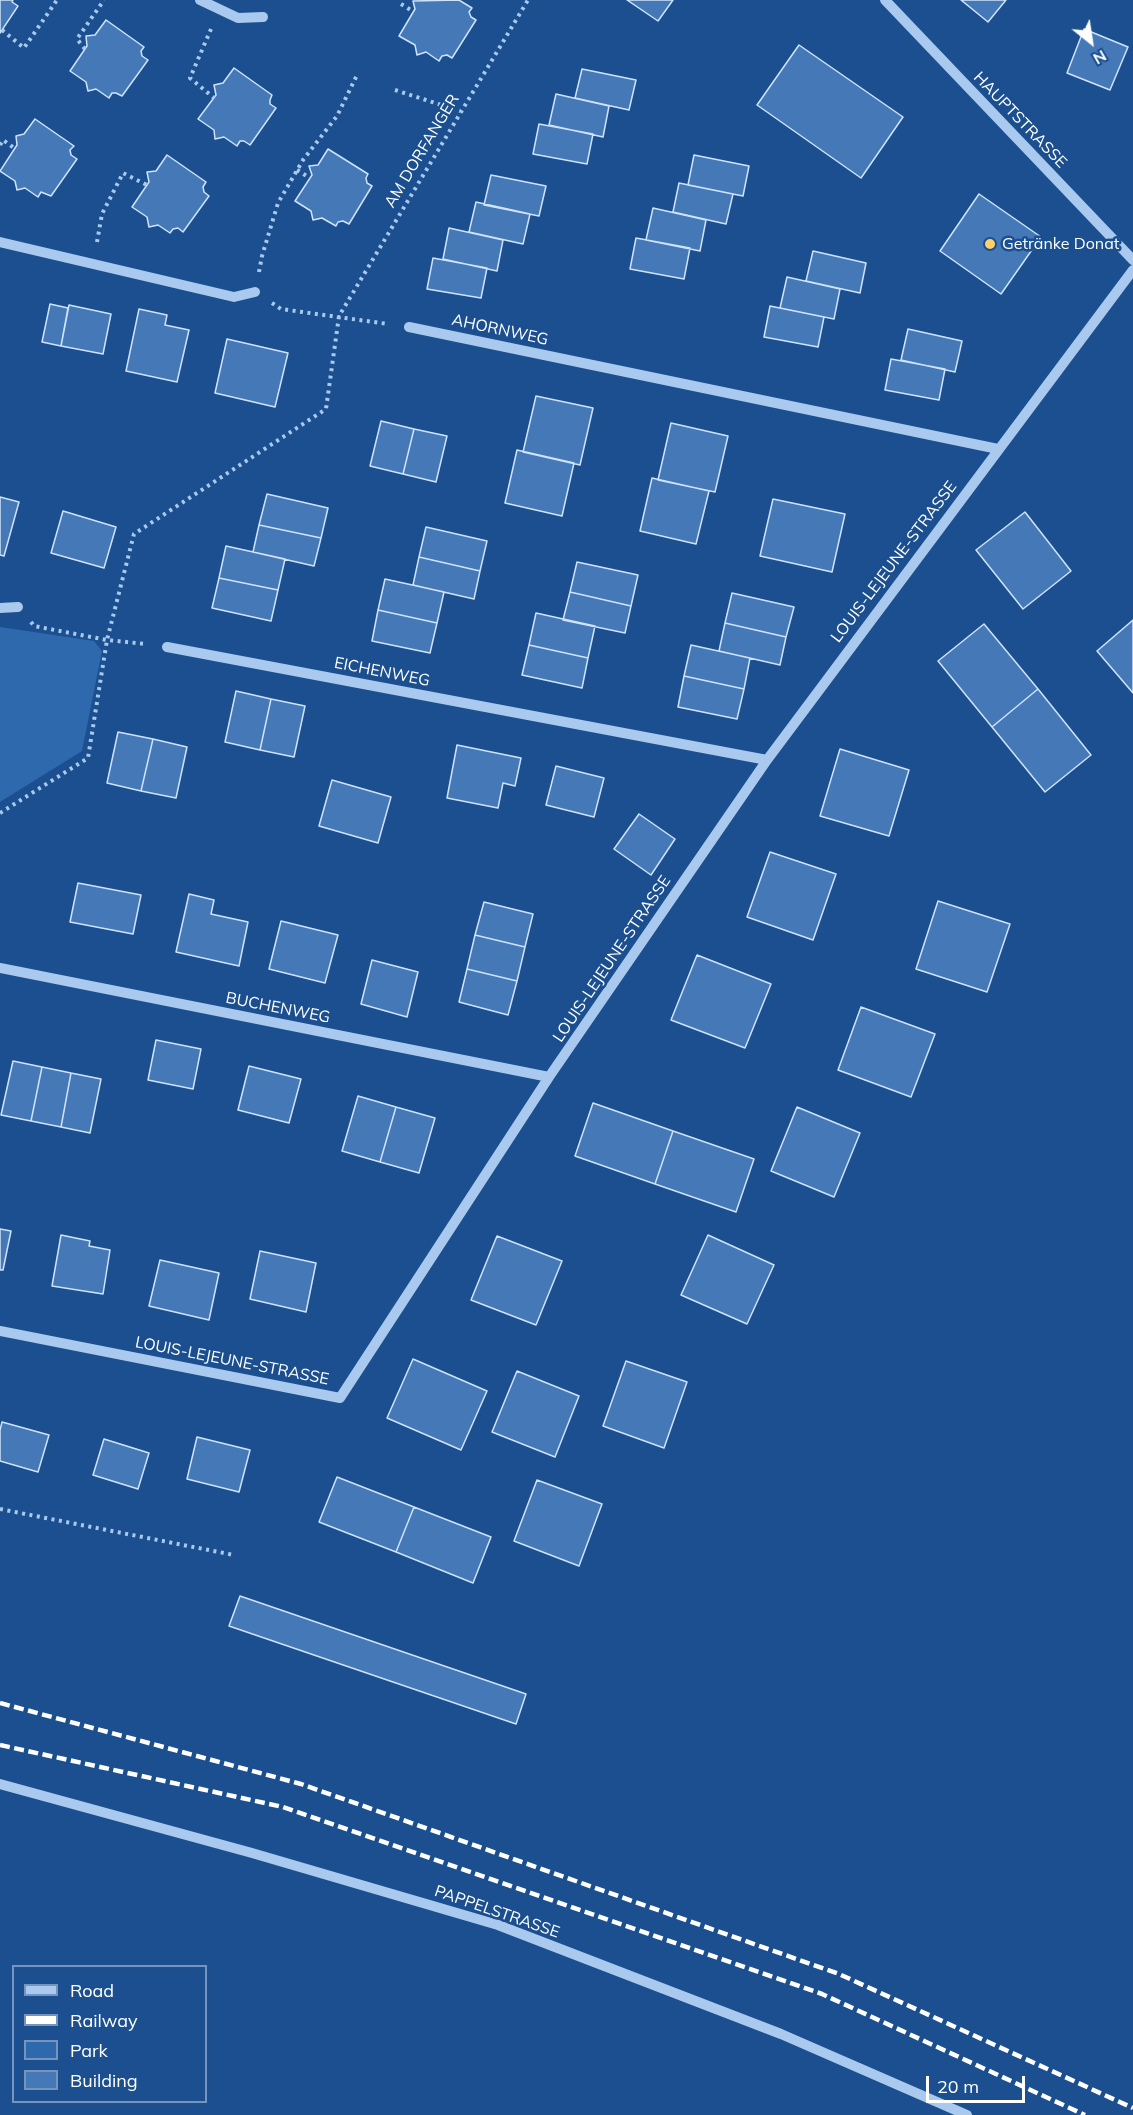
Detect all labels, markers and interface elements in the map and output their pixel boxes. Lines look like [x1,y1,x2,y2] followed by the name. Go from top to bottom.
[1061,12,1121,72] north arrow
[1090,46,1110,69] text: N
[969,68,1071,172] street label: HAUPTSTRASSE
[381,91,463,211] street label: AM DORFANGER
[1002,234,1119,254] place label: Getränke Donat
[983,237,997,251] marker: Getränke Donat
[450,310,550,350] street label: AHORNWEG
[827,478,961,646] street label: LOUIS-LEJEUNE-STRASSE
[333,653,431,691] street label: EICHENWEG
[549,872,675,1046] street label: LOUIS-LEJEUNE-STRASSE
[224,988,332,1028] street label: BUCHENWEG
[134,1333,330,1389] street label: LOUIS-LEJEUNE-STRASSE
[432,1882,562,1942] street label: PAPPELSTRASSE
[12,1965,207,2103] legend
[70,1979,114,2002] text: Road
[70,2009,138,2032] text: Railway
[70,2039,108,2062] text: Park
[929,2064,1028,2102] scale bar
[70,2069,138,2092] text: Building
[937,2075,979,2098] text: 20 m

